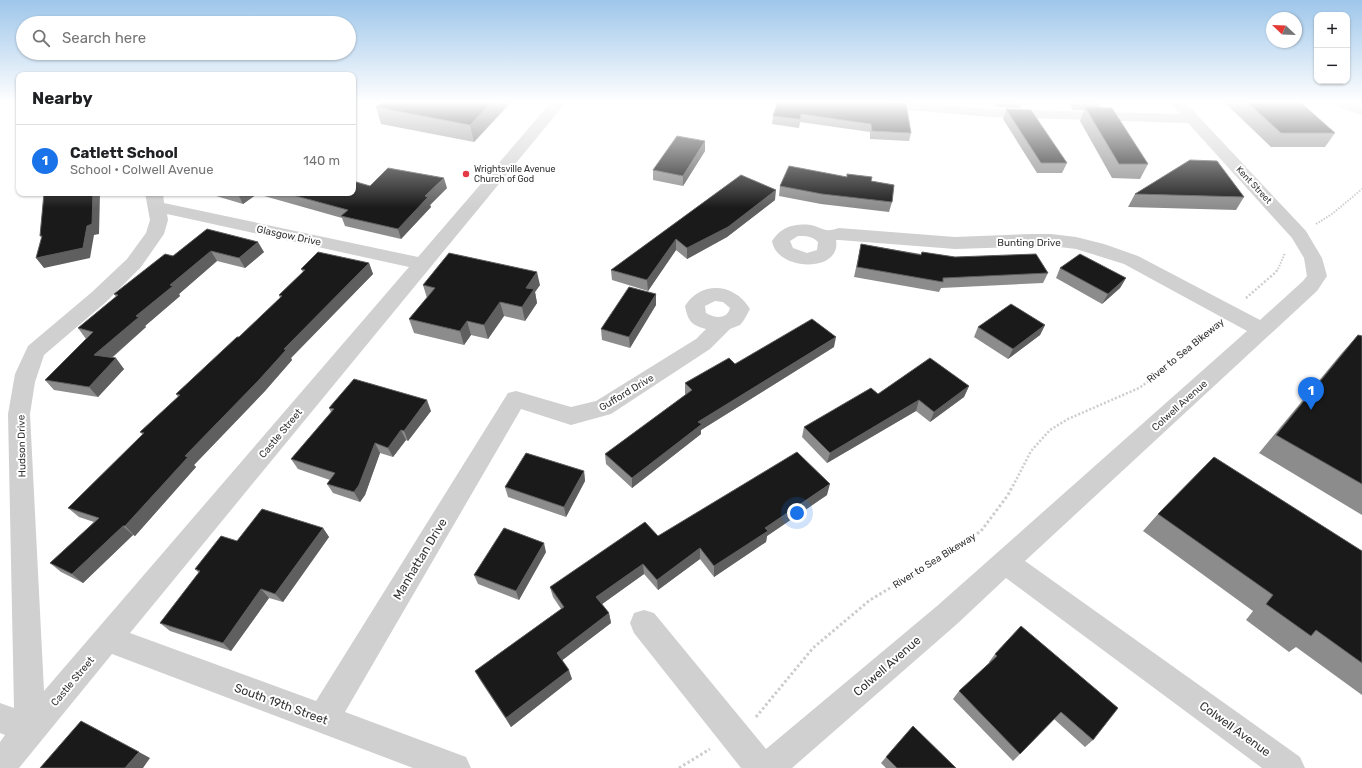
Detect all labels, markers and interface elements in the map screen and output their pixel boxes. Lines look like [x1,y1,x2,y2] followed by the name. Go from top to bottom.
[1266,12,1302,48] north arrow
[1314,12,1350,84] map controls
[1314,12,1350,48] button: +
[16,16,356,60] search box
[30,27,52,49] icon: search
[62,29,146,47] text: Search here
[1314,48,1350,84] button: −
[32,88,93,108] text: Nearby
[70,144,178,162] text: Catlett School
[42,153,48,168] text: 1
[303,153,340,168] text: 140 m
[70,162,213,177] text: School · Colwell Avenue
[474,164,556,184] place label: Wrightsville Avenue Church of God
[1234,164,1274,206] street label: Kent Street
[461,169,471,179] marker: Wrightsville Avenue Church of God
[255,223,323,249] street label: Glasgow Drive
[997,237,1061,249] street label: Bunting Drive
[1145,316,1227,386] street label: River to Sea Bikeway
[597,372,656,414] street label: Gufford Drive
[1149,377,1210,434] street label: Colwell Avenue
[1298,377,1324,410] pin: 1
[257,407,305,461] street label: Castle Street
[15,414,29,477] street label: Hudson Drive
[787,503,807,523] your location
[390,516,450,602] street label: Manhattan Drive
[891,530,979,591] street label: River to Sea Bikeway
[851,633,924,699] street label: Colwell Avenue
[49,655,97,709] street label: Castle Street
[232,681,330,728] street label: South 19th Street
[1197,699,1274,760] street label: Colwell Avenue

